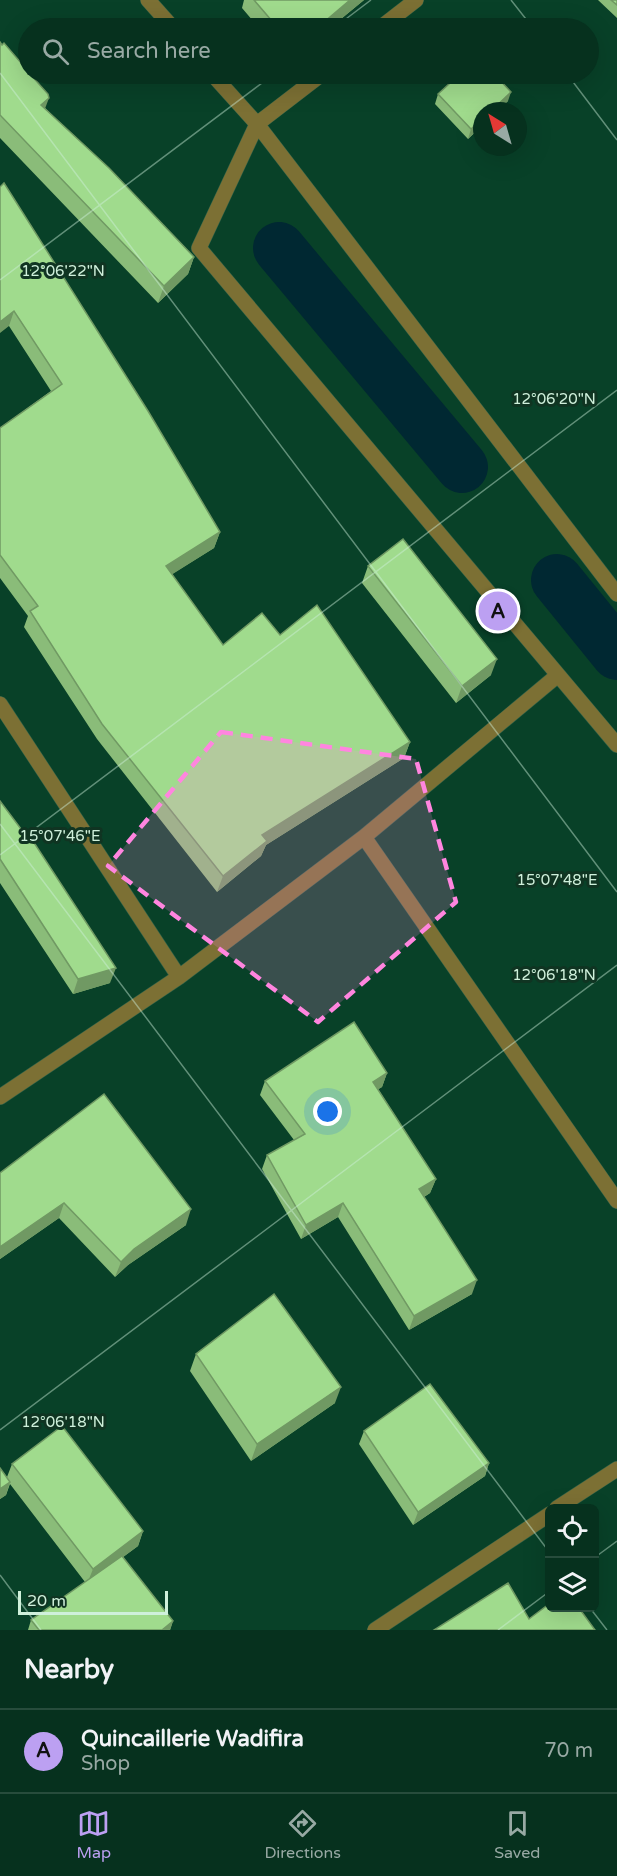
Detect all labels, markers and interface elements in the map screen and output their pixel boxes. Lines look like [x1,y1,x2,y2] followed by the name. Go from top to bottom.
[18,18,599,84] search box
[39,35,72,68] icon: search
[87,38,211,64] text: Search here
[473,102,527,156] north arrow
[21,262,105,280] text: 12°06'22"N
[512,390,596,408] text: 12°06'20"N
[478,588,518,634] pin: A
[20,827,100,845] text: 15°07'46"E
[517,871,597,889] text: 15°07'48"E
[512,966,596,984] text: 12°06'18"N
[313,1097,342,1126] your location
[21,1413,105,1431] text: 12°06'18"N
[545,1504,599,1612] map controls
[545,1504,599,1558] button: locate
[545,1558,599,1612] button: layers
[18,1588,168,1616] scale bar
[27,1591,66,1611] text: 20 m
[24,1654,114,1685] text: Nearby
[81,1726,304,1752] text: Quincaillerie Wadifira
[36,1739,51,1763] text: A
[544,1739,593,1763] text: 70 m
[81,1752,130,1776] text: Shop
[77,1807,111,1863] tab: Map
[264,1807,341,1863] tab: Directions
[494,1807,540,1863] tab: Saved

